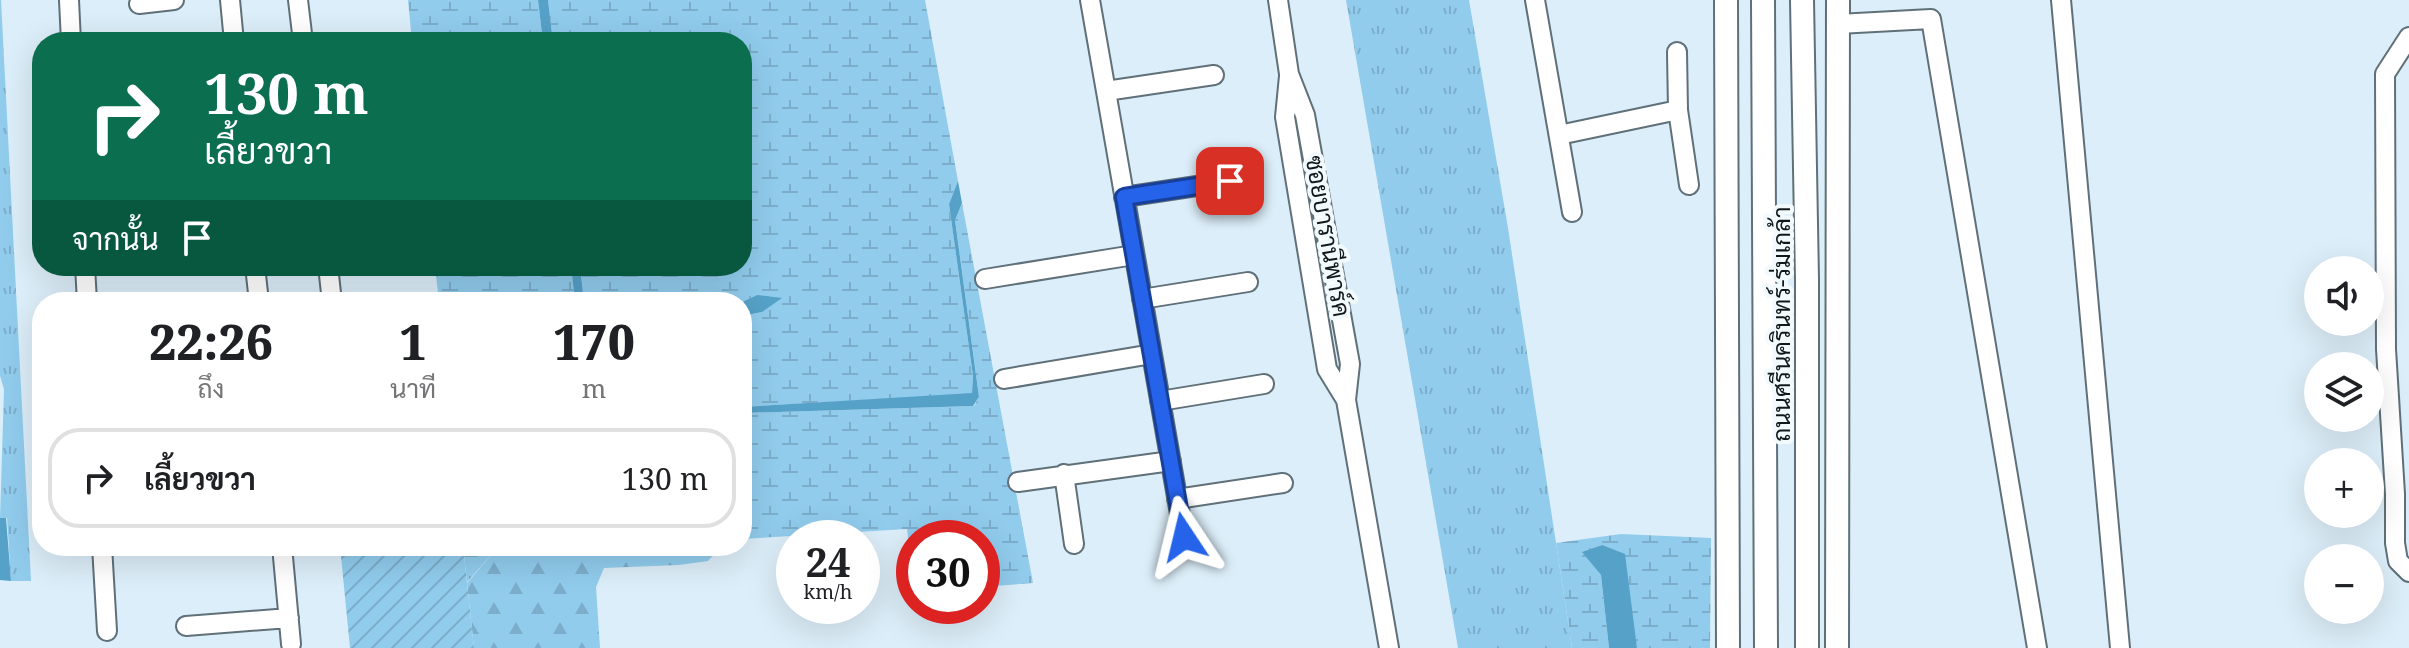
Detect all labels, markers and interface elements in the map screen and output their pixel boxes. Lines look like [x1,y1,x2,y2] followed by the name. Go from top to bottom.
[204,54,369,130] text: 130 m
[72,64,176,168] icon: right
[204,126,332,175] text: เลี้ยวขวา
[1196,147,1264,215] pin
[1299,153,1359,319] street label: ซอยบารานีพาร์ค
[1208,159,1252,203] icon: arrive
[1764,206,1797,442] street label: ถนนศรีนครินทร์-ร่มเกล้า
[175,216,219,260] icon: arrive
[72,218,159,259] text: จากนั้น
[2304,256,2384,624] map controls
[2304,256,2384,336] button: sound
[149,309,273,374] text: 22:26
[399,309,427,374] text: 1
[553,309,635,374] text: 170
[2304,352,2384,432] button: layers
[198,370,224,406] text: ถึง
[390,370,436,406] text: นาที
[582,370,606,406] text: m
[2304,448,2384,528] button: +
[76,456,120,500] icon: right
[144,458,256,499] text: เลี้ยวขวา
[622,458,708,499] text: 130 m
[1142,495,1226,579] position arrow
[896,520,1000,624] speed limit sign: 30
[805,534,851,589] text: 24
[2304,544,2384,624] button: −
[803,578,853,605] text: km/h

